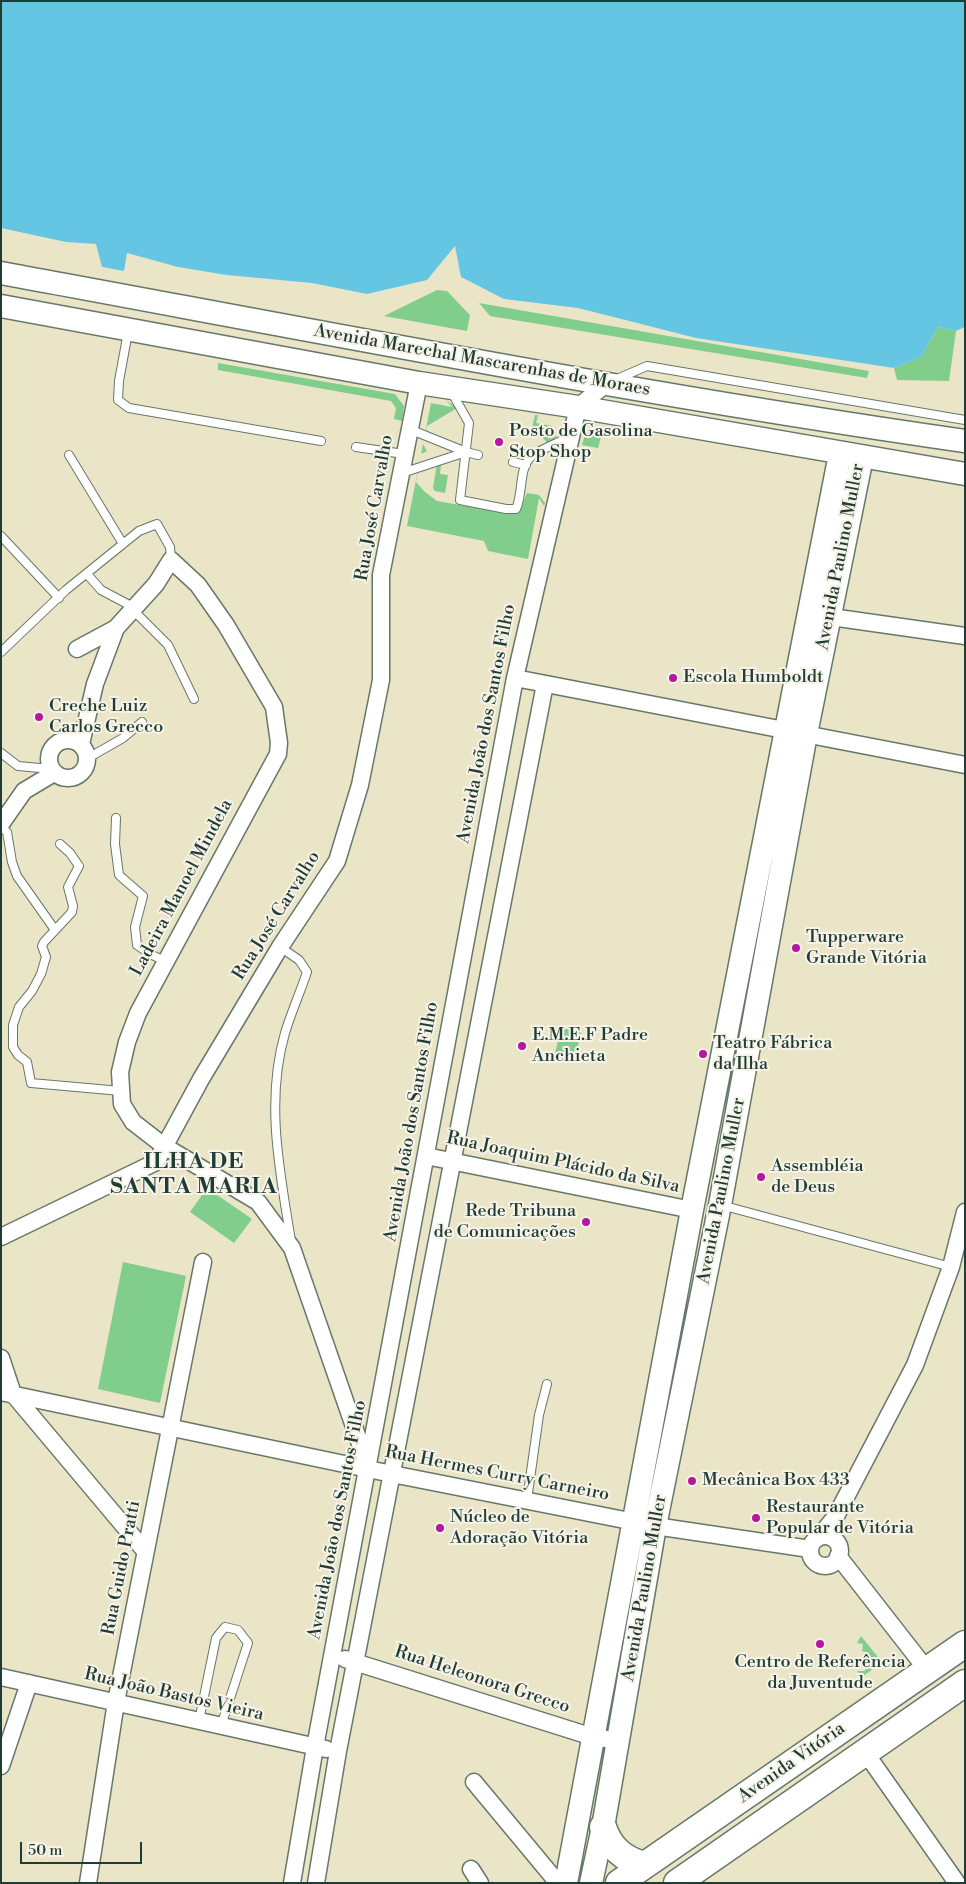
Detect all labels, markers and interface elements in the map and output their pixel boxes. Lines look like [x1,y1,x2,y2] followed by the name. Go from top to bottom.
[312,321,652,401] street label: Avenida Marechal Mascarenhas de Moraes
[509,421,653,464] place label: Posto de Gasolina Stop Shop
[352,433,398,583] street label: Rua José Carvalho
[493,436,505,448] marker: Posto de Gasolina Stop Shop
[812,462,870,652] street label: Avenida Paulino Muller
[453,602,521,846] street label: Avenida João dos Santos Filho
[683,667,823,689] place label: Escola Humboldt
[667,672,679,684] marker: Escola Humboldt
[49,696,163,739] place label: Creche Luiz Carlos Grecco
[33,711,45,723] marker: Creche Luiz Carlos Grecco
[126,796,238,980] street label: Ladeira Manoel Mindela
[229,847,325,985] street label: Rua José Carvalho
[806,927,927,970] place label: Tupperware Grande Vitória
[790,942,802,954] marker: Tupperware Grande Vitória
[380,1000,444,1244] street label: Avenida João dos Santos Filho
[532,1025,648,1068] place label: E.M.E.F Padre Anchieta
[713,1033,832,1076] place label: Teatro Fábrica da Ilha
[516,1040,528,1052] marker: E.M.E.F Padre Anchieta
[697,1048,709,1060] marker: Teatro Fábrica da Ilha
[693,1096,751,1286] street label: Avenida Paulino Muller
[444,1128,682,1198] street label: Rua Joaquim Plácido da Silva
[109,1150,279,1202] district label: ILHA DE SANTA MARIA
[771,1156,864,1198] place label: Assembléia de Deus
[755,1171,767,1183] marker: Assembléia de Deus
[433,1201,576,1244] place label: Rede Tribuna de Comunicações
[580,1216,592,1228] marker: Rede Tribuna de Comunicações
[304,1398,372,1642] street label: Avenida João dos Santos Filho
[383,1442,611,1506] street label: Rua Hermes Curry Carneiro
[702,1470,850,1492] place label: Mecânica Box 433
[686,1475,698,1487] marker: Mecânica Box 433
[618,1493,672,1683] street label: Avenida Paulino Muller
[766,1497,914,1540] place label: Restaurante Popular de Vitória
[98,1499,146,1637] street label: Rua Guido Pratti
[450,1507,588,1550] place label: Núcleo de Adoração Vitória
[750,1512,762,1524] marker: Restaurante Popular de Vitória
[434,1522,446,1534] marker: Núcleo de Adoração Vitória
[814,1638,826,1650] marker: Centro de Referência da Juventude
[392,1641,572,1719] street label: Rua Heleonora Grecco
[734,1652,906,1695] place label: Centro de Referência da Juventude
[82,1664,266,1726] street label: Rua João Bastos Vieira
[734,1718,850,1808] street label: Avenida Vitória
[22,1832,145,1864] scale bar
[28,1841,62,1860] text: 50 m

